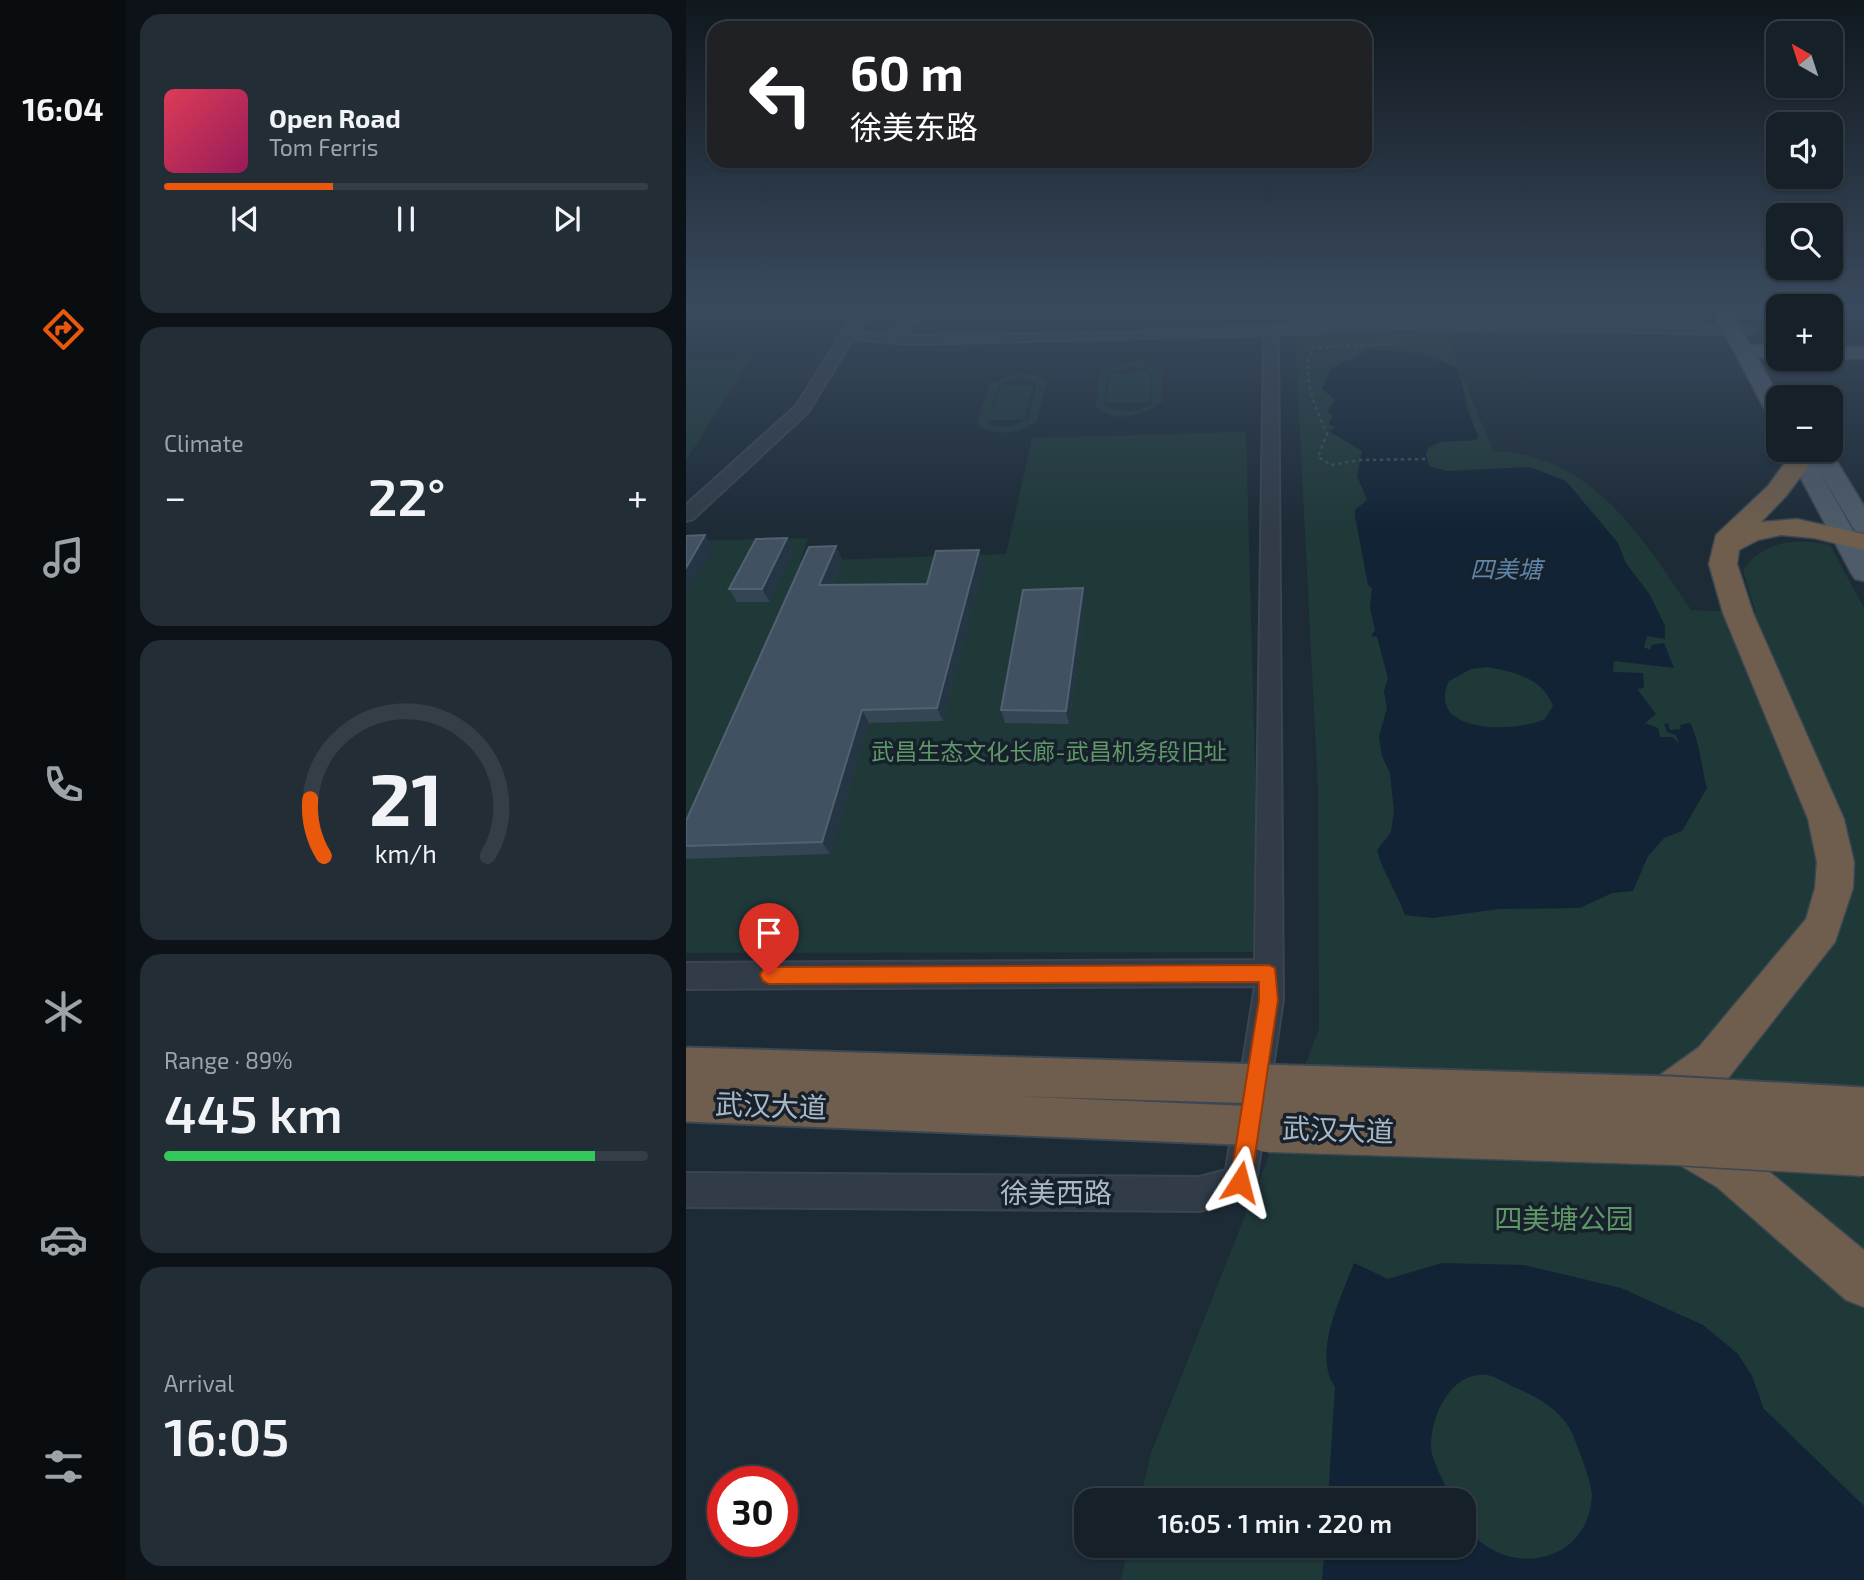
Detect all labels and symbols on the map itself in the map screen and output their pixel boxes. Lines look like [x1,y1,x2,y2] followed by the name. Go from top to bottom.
[1766,21,1843,98] north arrow
[1470,554,1546,583] water label: 四美塘
[871,737,1227,765] park label: 武昌生态文化长廊-武昌机务段旧址
[739,903,799,975] pin
[714,1086,828,1124] street label: 武汉大道
[1281,1110,1395,1148] street label: 武汉大道
[1203,1145,1277,1219] position arrow
[1000,1175,1112,1209] street label: 徐美西路
[1494,1201,1634,1235] park label: 四美塘公园
[707,1466,798,1557] speed limit sign: 30

